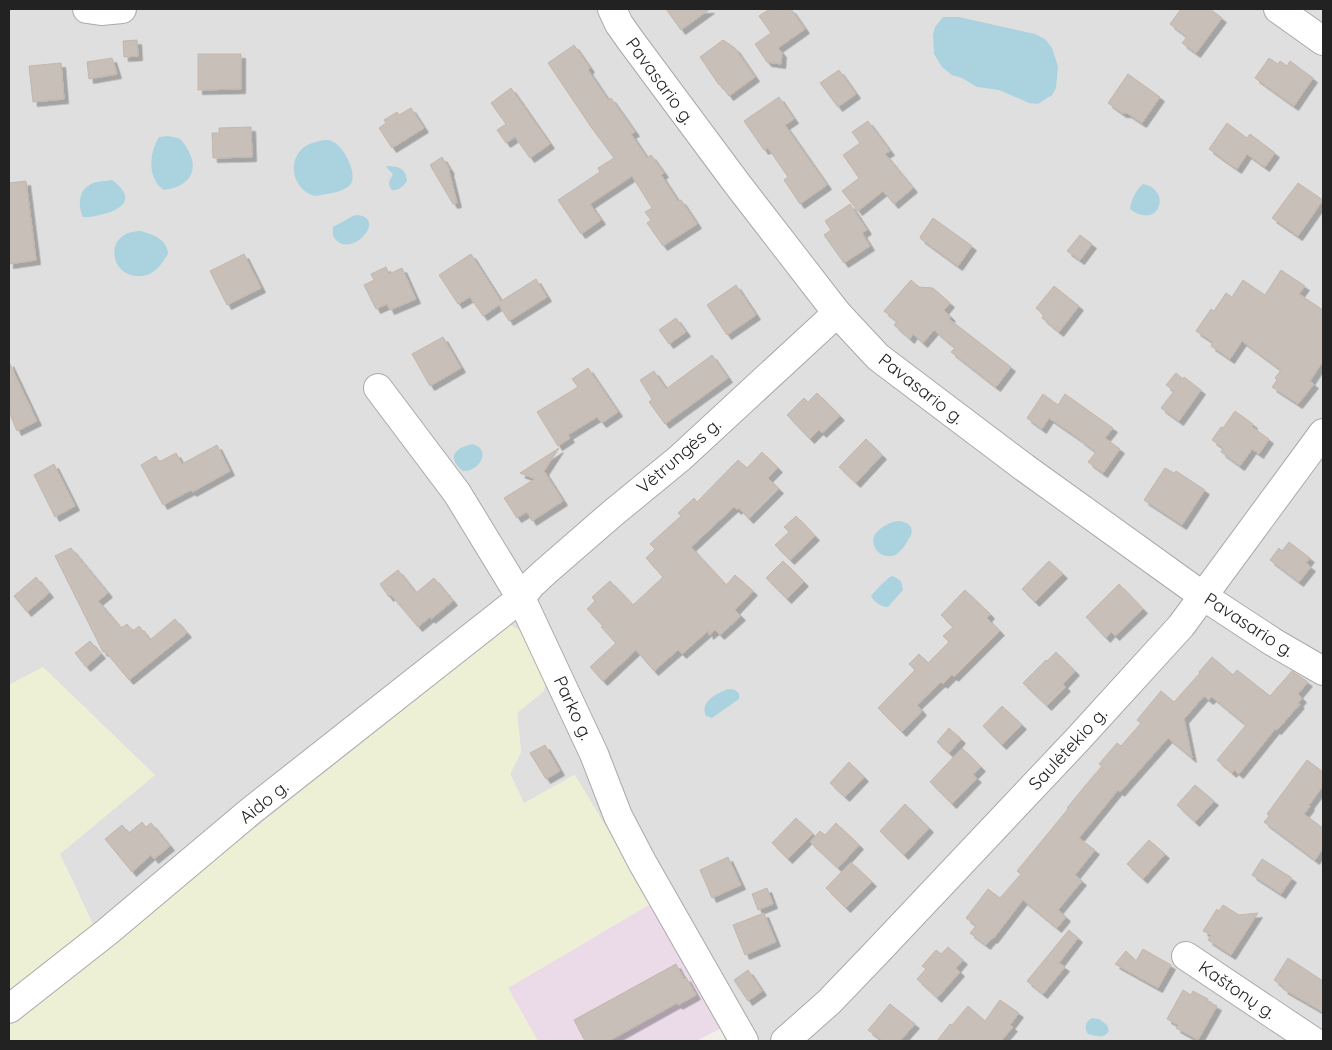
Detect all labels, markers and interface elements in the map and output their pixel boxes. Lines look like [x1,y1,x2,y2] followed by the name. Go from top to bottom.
[621,33,700,129] street label: Pavasario g.
[874,348,969,429] street label: Pavasario g.
[632,413,726,499] street label: Vėtrungės g.
[1200,587,1298,662] street label: Pavasario g.
[549,672,598,743] street label: Parko g.
[1023,702,1112,795] street label: Saulėtekio g.
[234,775,293,828] street label: Aido g.
[1194,955,1280,1024] street label: Kaštonų g.

